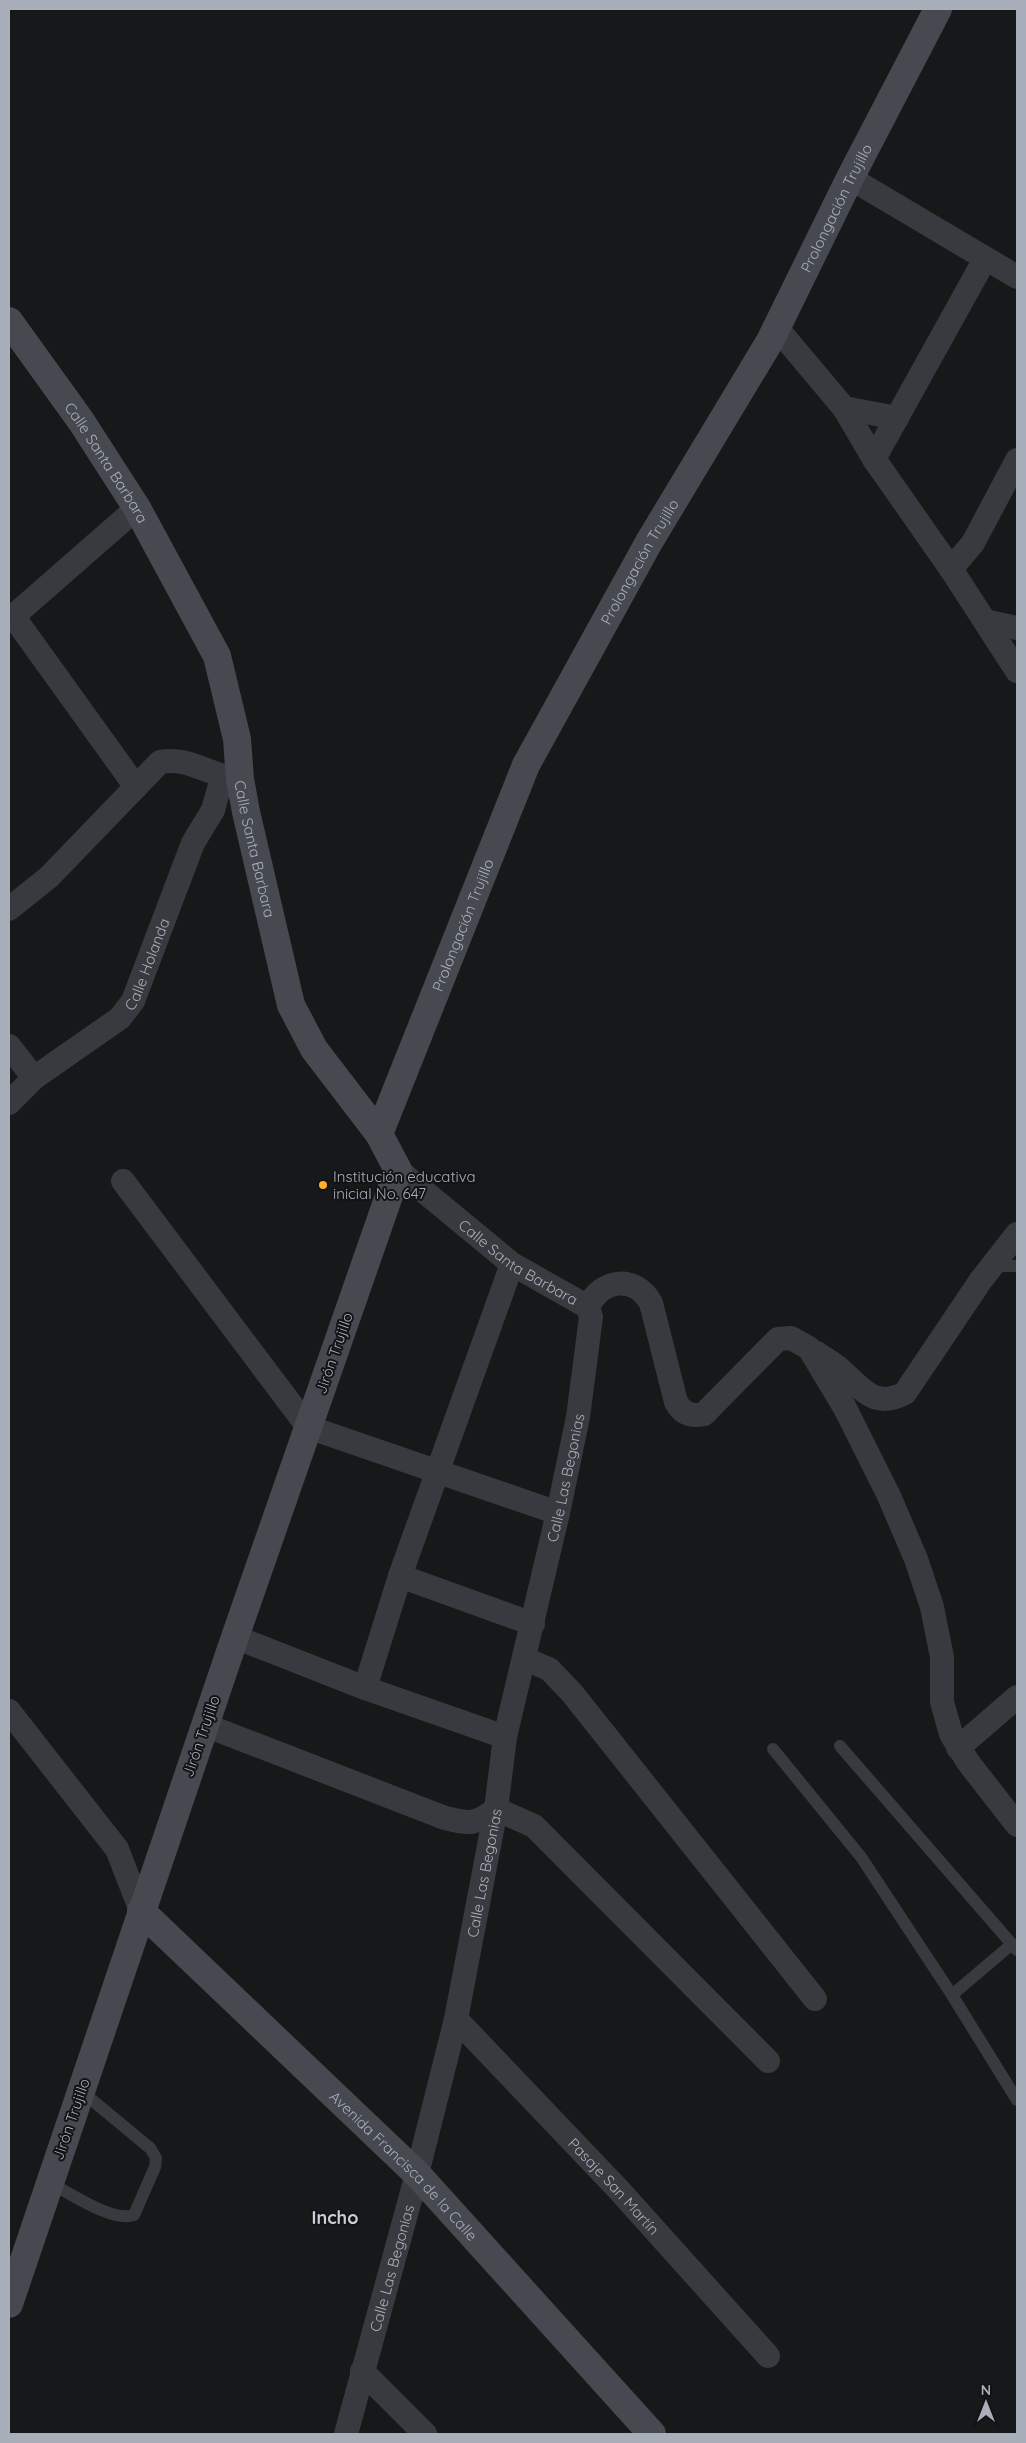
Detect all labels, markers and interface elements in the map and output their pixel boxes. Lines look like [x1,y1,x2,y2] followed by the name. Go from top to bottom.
[796,140,876,275] street label: Prolongación Trujillo
[61,398,153,526] street label: Calle Santa Barbara
[596,495,682,628] street label: Prolongación Trujillo
[231,779,280,920] street label: Calle Santa Barbara
[427,856,497,994] street label: Prolongación Trujillo
[120,915,173,1014] street label: Calle Holanda
[333,1167,476,1203] place label: Institución educativa inicial No. 647
[317,1179,329,1191] marker: Institución educativa inicial No. 647
[455,1215,581,1309] street label: Calle Santa Barbara
[311,1310,357,1396] street label: Jirón Trujillo
[542,1412,588,1544] street label: Calle Las Begonias
[178,1693,224,1779] street label: Jirón Trujillo
[462,1807,505,1939] street label: Calle Las Begonias
[48,2076,94,2162] street label: Jirón Trujillo
[326,2087,482,2244] street label: Avenida Francisca de la Calle
[565,2134,664,2238] street label: Pasaje San Martín
[365,2202,418,2334] street label: Calle Las Begonias
[312,2206,358,2229] district label: Incho
[961,2378,1011,2428] north arrow
[981,2381,991,2399] text: N

